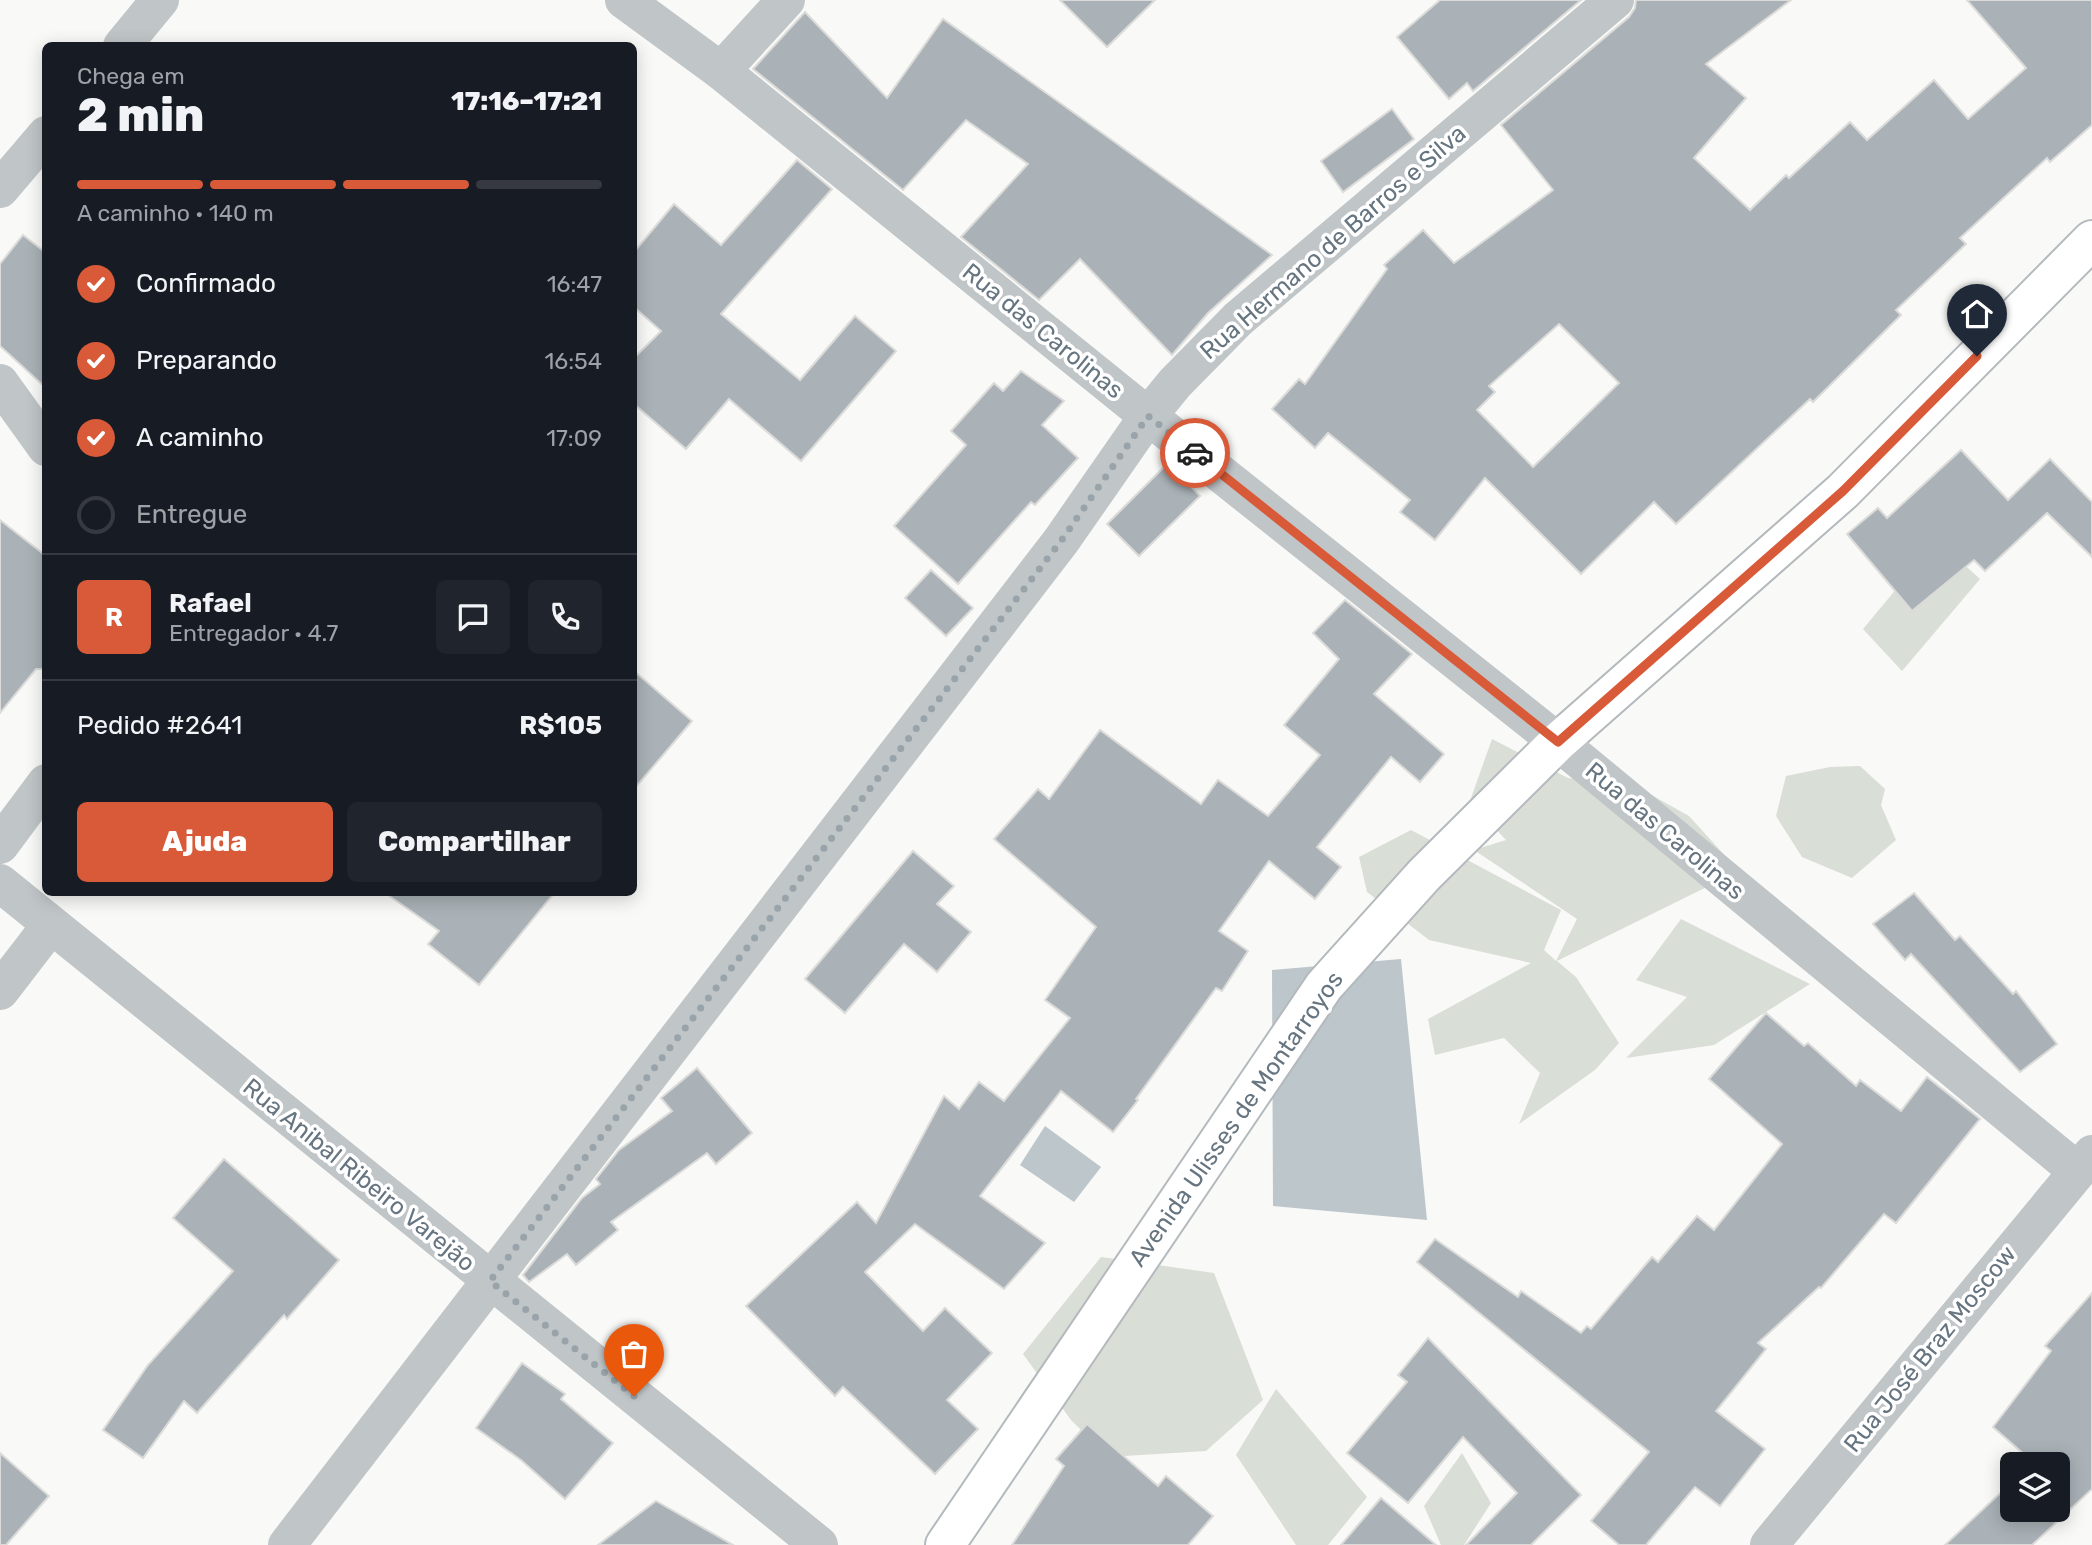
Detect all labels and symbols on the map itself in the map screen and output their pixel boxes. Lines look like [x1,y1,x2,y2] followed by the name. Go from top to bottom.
[1195,119,1471,365] street label: Rua Hermano de Barros e Silva
[957,258,1129,404] street label: Rua das Carolinas
[1947,284,2007,356] pin
[1160,418,1230,488] courier
[1580,756,1750,906] street label: Rua das Carolinas
[1123,966,1349,1272] street label: Avenida Ulisses de Montarroyos
[237,1073,481,1277] street label: Rua Anibal Ribeiro Varejão
[1838,1240,2022,1458] street label: Rua José Braz Moscow
[604,1324,664,1396] pin

